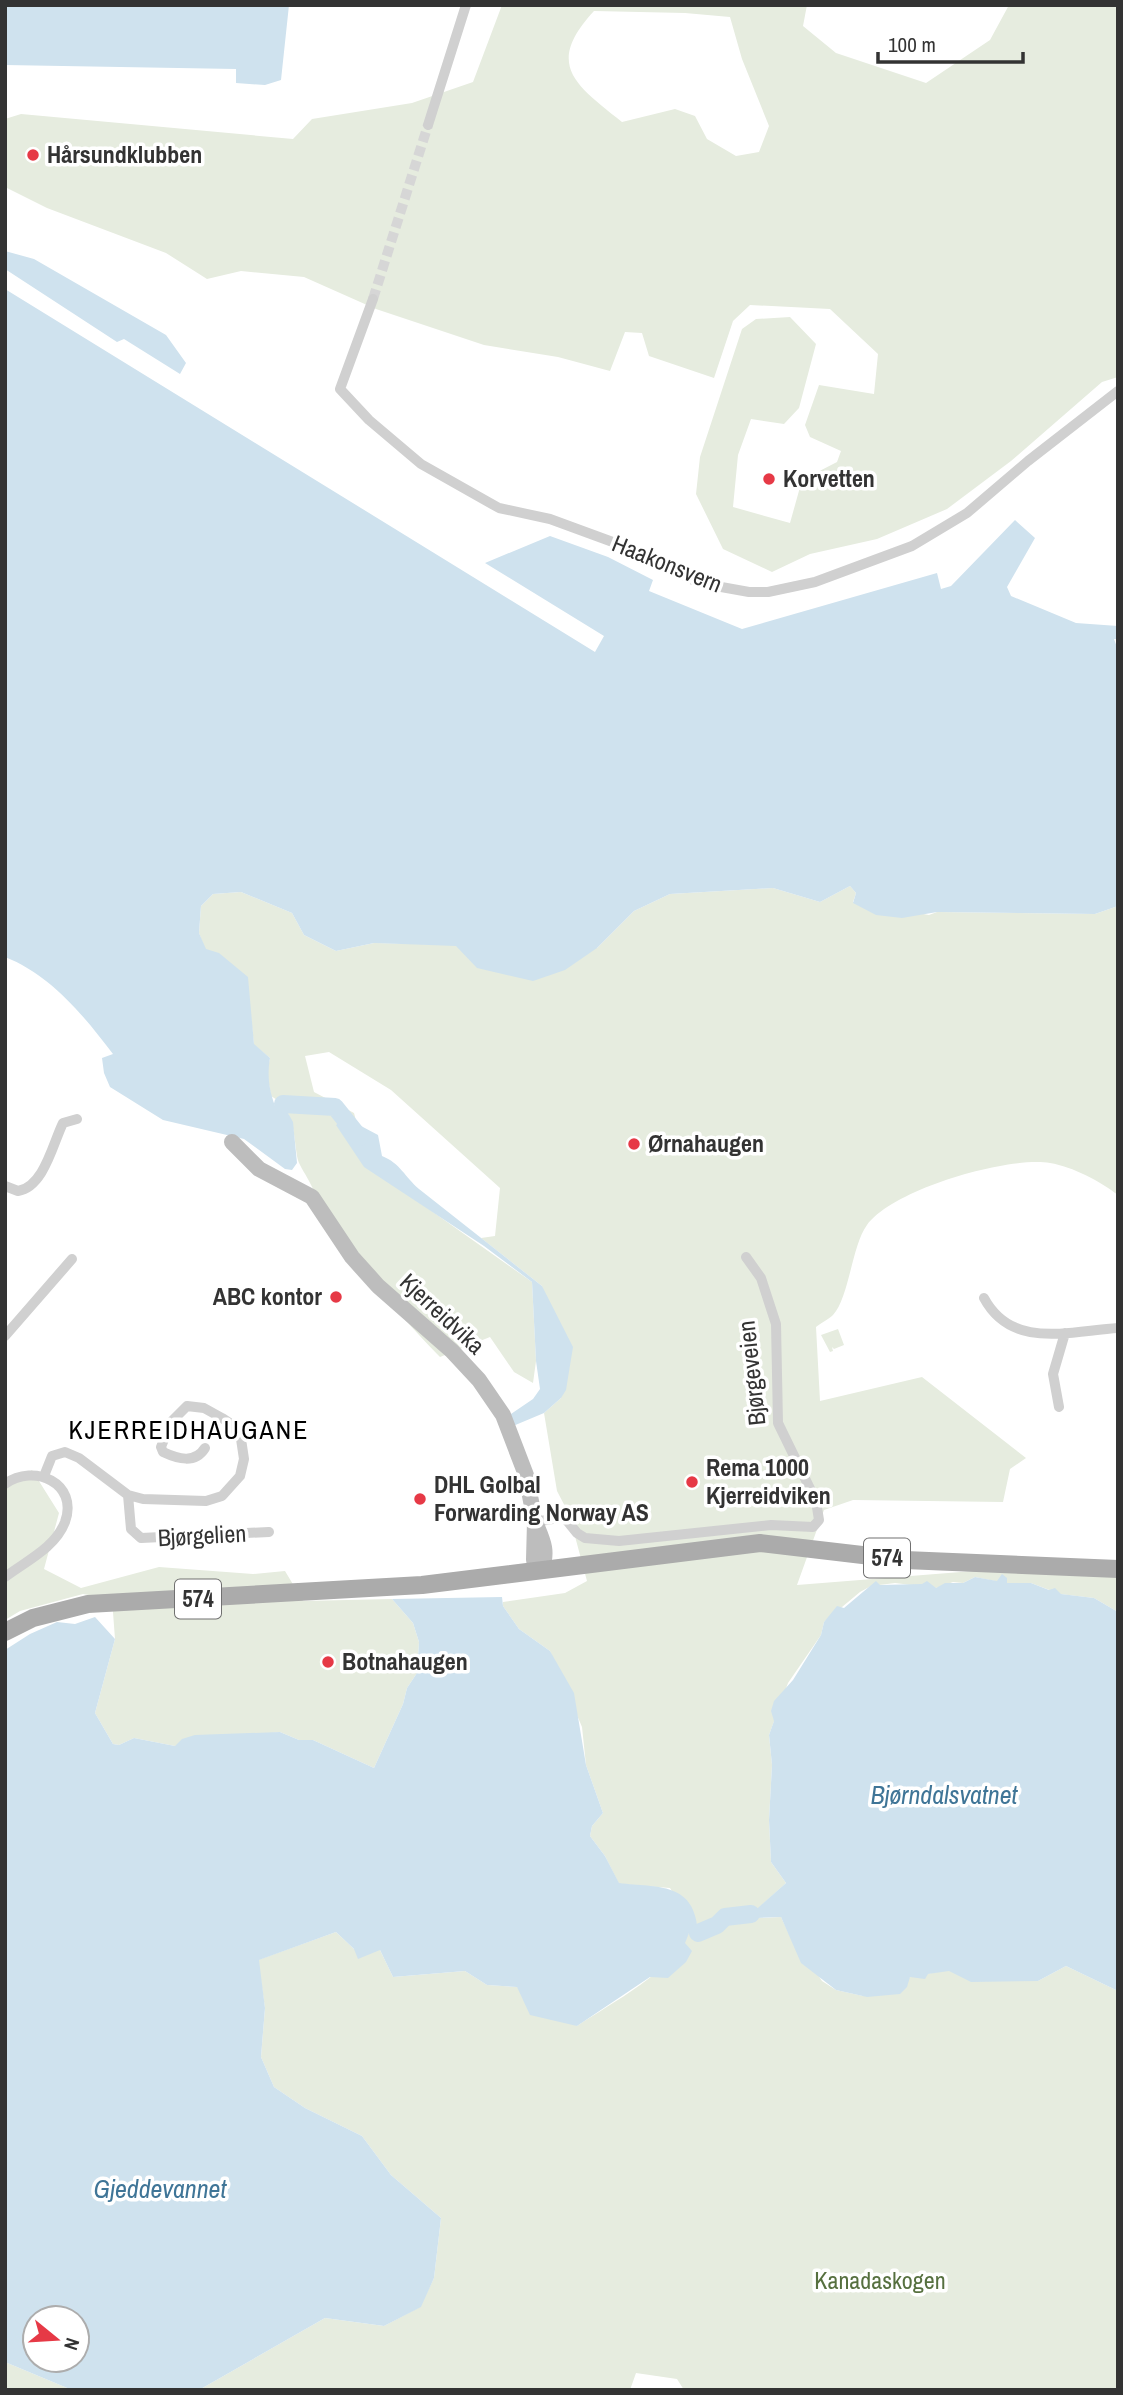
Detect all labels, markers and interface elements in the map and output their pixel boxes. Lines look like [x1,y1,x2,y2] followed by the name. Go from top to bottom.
[878,21,1023,65] scale bar
[888,30,936,59] text: 100 m
[47,138,202,170] place label: Hårsundklubben
[25,147,41,163] marker: Hårsundklubben
[783,462,875,494] place label: Korvetten
[761,471,777,487] marker: Korvetten
[608,527,727,600] street label: Haakonsvern
[648,1127,764,1159] place label: Ørnahaugen
[626,1136,642,1152] marker: Ørnahaugen
[393,1266,492,1361] street label: Kjerreidvika
[213,1280,322,1312] place label: ABC kontor
[328,1289,344,1305] marker: ABC kontor
[730,1319,772,1427] street label: Bjørgeveien
[69,1412,309,1447] district label: KJERREIDHAUGANE
[706,1451,831,1511] place label: Rema 1000 Kjerreidviken
[434,1468,649,1528] place label: DHL Golbal Forwarding Norway AS
[684,1474,700,1490] marker: Rema 1000 Kjerreidviken
[412,1491,428,1507] marker: DHL Golbal Forwarding Norway AS
[157,1517,247,1553] street label: Bjørgelien
[864,1539,910,1578] road number: 574
[175,1580,221,1618] road number: 574
[342,1645,468,1677] place label: Botnahaugen
[320,1654,336,1670] marker: Botnahaugen
[871,1777,1019,1812] water label: Bjørndalsvatnet
[94,2171,227,2206] water label: Gjeddevannet
[814,2264,946,2296] park label: Kanadaskogen
[21,2304,91,2374] north arrow
[58,2335,86,2354] text: N

